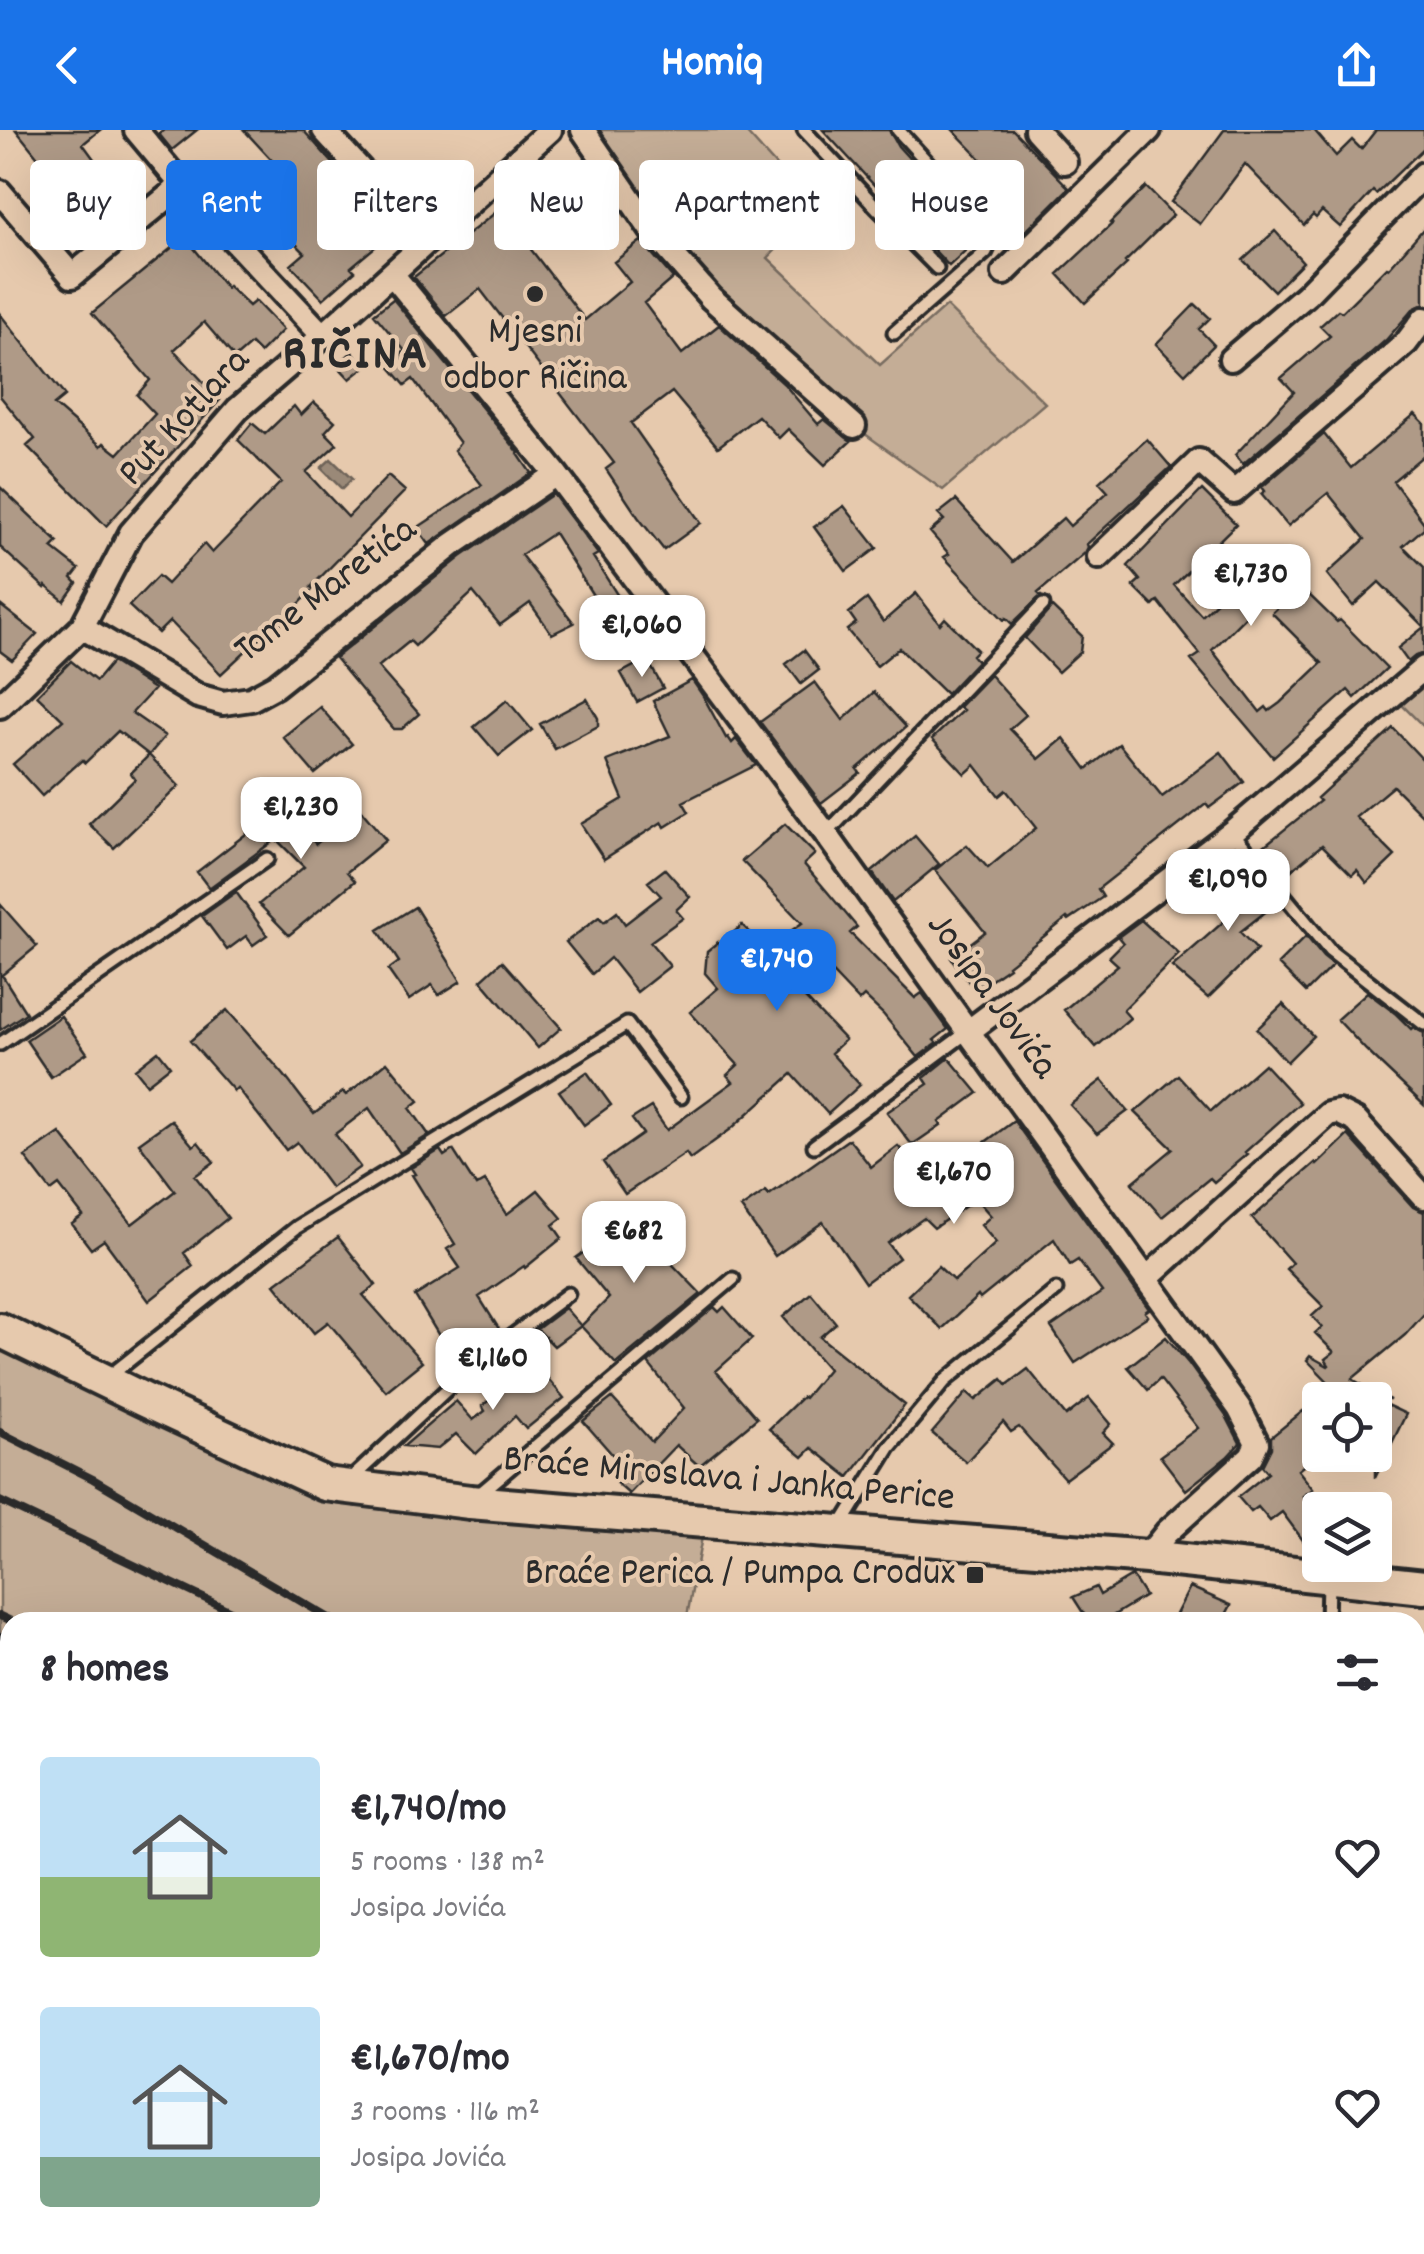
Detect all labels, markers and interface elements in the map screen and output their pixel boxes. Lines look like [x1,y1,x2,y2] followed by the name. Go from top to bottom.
[661,33,763,97] text: Homiq
[40,38,95,93] icon: back
[1329,38,1384,93] icon: share
[30,160,146,250] chip: Buy
[166,160,297,250] chip: Rent
[317,160,474,250] chip: Filters
[494,160,619,250] chip: New
[639,160,855,250] chip: Apartment
[875,160,1024,250] chip: House
[524,283,546,305] marker: Mjesni odbor Ričina
[443,306,628,409] place label: Mjesni odbor Ričina
[282,321,430,393] district label: RIČINA
[106,336,266,501] street label: Put Kotlara
[224,503,431,680] street label: Tome Maretića
[1170,544,1332,629] pin: €1,730
[1214,553,1288,599] text: €1,730
[561,595,723,680] pin: €1,060
[601,604,683,650] text: €1,060
[220,777,382,862] pin: €1,230
[263,786,339,832] text: €1,230
[1147,849,1309,934] pin: €1,090
[1188,858,1268,904] text: €1,090
[910,902,1071,1093] street label: Josipa Jovića
[696,929,858,1014] pin: €1,740
[740,938,814,984] text: €1,740
[873,1142,1035,1227] pin: €1,670
[916,1151,992,1197] text: €1,670
[575,1201,693,1286] pin: €682
[604,1210,664,1256] text: €682
[412,1328,574,1413] pin: €1,160
[457,1337,529,1383] text: €1,160
[1302,1382,1392,1582] map controls
[1302,1382,1392,1472] button: locate
[501,1433,957,1529] street label: Braće Miroslava i Janka Perice
[1302,1492,1392,1582] button: layers
[525,1547,955,1604] place label: Braće Perica / Pumpa Crodux
[964,1564,986,1586] marker: Braće Perica / Pumpa Crodux
[40,1642,169,1702] text: 8 homes
[1330,1645,1385,1700] icon: filters
[350,1781,507,1841] text: €1,740/mo
[120,1797,240,1917] icon: home
[1330,1830,1385,1885] icon: heart
[350,1841,545,1887] text: 5 rooms · 138 m²
[350,1887,505,1933] text: Josipa Jovića
[350,2031,510,2091] text: €1,670/mo
[120,2047,240,2167] icon: home
[1330,2080,1385,2135] icon: heart
[350,2091,540,2137] text: 3 rooms · 116 m²
[350,2137,505,2183] text: Josipa Jovića

